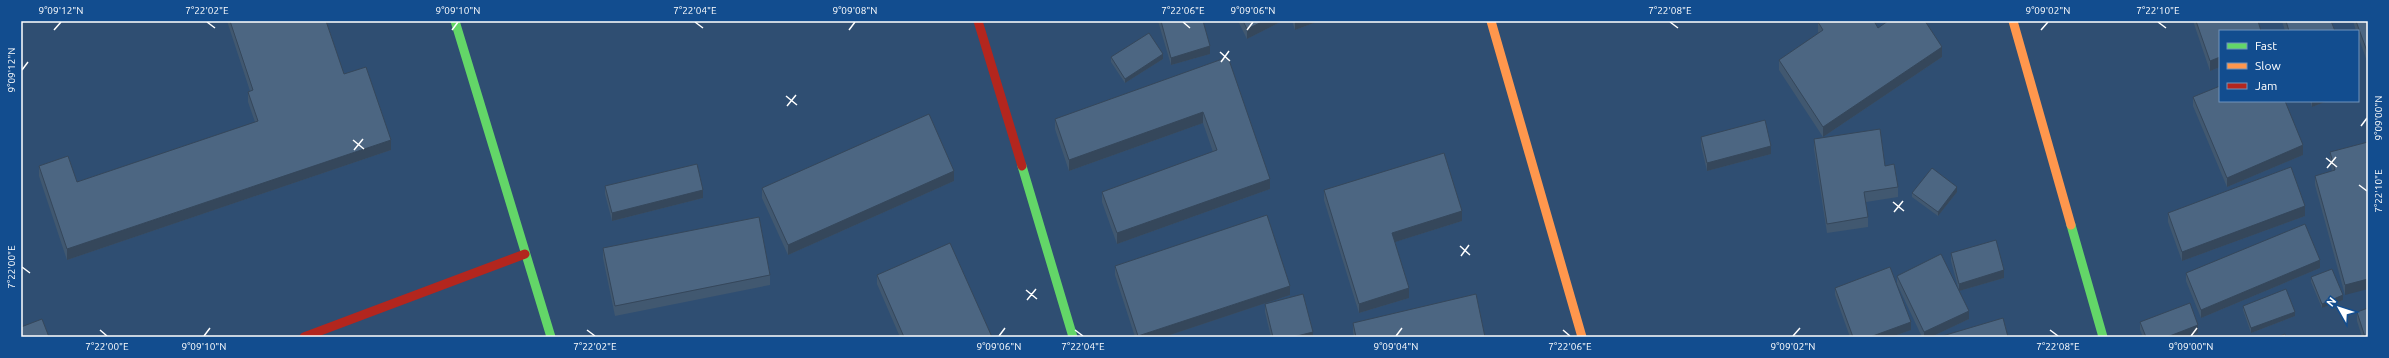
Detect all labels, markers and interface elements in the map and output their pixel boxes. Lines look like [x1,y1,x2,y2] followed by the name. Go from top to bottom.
[39,5,83,16] text: 9°09'12"N
[185,5,229,16] text: 7°22'02"E
[436,5,480,16] text: 9°09'10"N
[673,5,717,16] text: 7°22'04"E
[833,5,877,16] text: 9°09'08"N
[1161,5,1205,16] text: 7°22'06"E
[1231,5,1275,16] text: 9°09'06"N
[1648,5,1692,16] text: 7°22'08"E
[2026,5,2070,16] text: 9°09'02"N
[2136,5,2180,16] text: 7°22'10"E
[2219,30,2359,102] legend
[2255,39,2277,52] text: Fast
[6,48,17,92] text: 9°09'12"N
[2255,59,2281,72] text: Slow
[2255,79,2277,92] text: Jam
[2373,96,2384,140] text: 9°09'00"N
[2373,169,2384,213] text: 7°22'10"E
[6,245,17,289] text: 7°22'00"E
[2319,288,2359,328] north arrow
[2324,295,2338,309] text: N
[85,341,129,352] text: 7°22'00"E
[182,341,226,352] text: 9°09'10"N
[573,341,617,352] text: 7°22'02"E
[977,341,1021,352] text: 9°09'06"N
[1061,341,1105,352] text: 7°22'04"E
[1374,341,1418,352] text: 9°09'04"N
[1548,341,1592,352] text: 7°22'06"E
[1771,341,1815,352] text: 9°09'02"N
[2036,341,2080,352] text: 7°22'08"E
[2169,341,2213,352] text: 9°09'00"N

